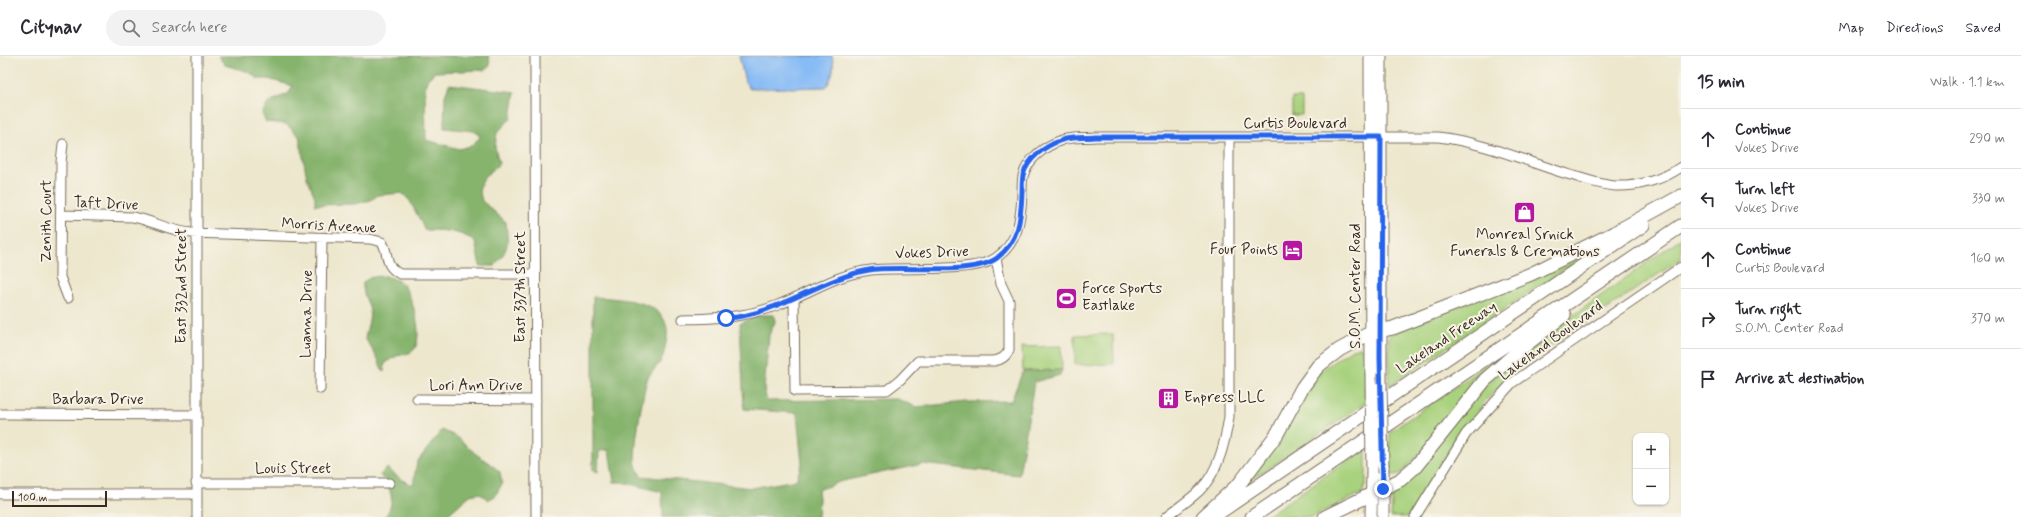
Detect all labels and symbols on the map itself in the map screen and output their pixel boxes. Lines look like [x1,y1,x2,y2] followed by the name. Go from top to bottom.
[1243,114,1347,134] street label: Curtis Boulevard
[37,180,57,262] street label: Zenith Court
[73,192,139,216] street label: Taft Drive
[1512,199,1538,225] shop icon: Monreal Srnick Funerals & Cremations
[281,214,377,238] street label: Morris Avenue
[1346,223,1366,349] street label: S.O.M. Center Road
[1450,225,1600,262] place label: Monreal Srnick Funerals & Cremations
[172,228,192,344] street label: East 332nd Street
[511,231,531,343] street label: East 337th Street
[1280,237,1306,263] hotel icon: Four Points
[1210,240,1278,260] place label: Four Points
[895,242,969,264] street label: Vokes Drive
[296,270,318,358] street label: Luanna Drive
[1082,279,1162,316] place label: Force Sports Eastlake
[1053,285,1079,311] sports icon: Force Sports Eastlake
[1495,296,1607,386] street label: Lakeland Boulevard
[1393,297,1501,379] street label: Lakeland Freeway
[717,309,735,327] route start
[429,376,523,396] street label: Lori Ann Drive
[1156,385,1182,411] building icon: Enpress LLC
[1184,388,1265,408] place label: Enpress LLC
[52,390,144,410] street label: Barbara Drive
[255,459,331,479] street label: Louis Street
[1374,480,1392,498] route end
[12,489,107,508] scale bar

